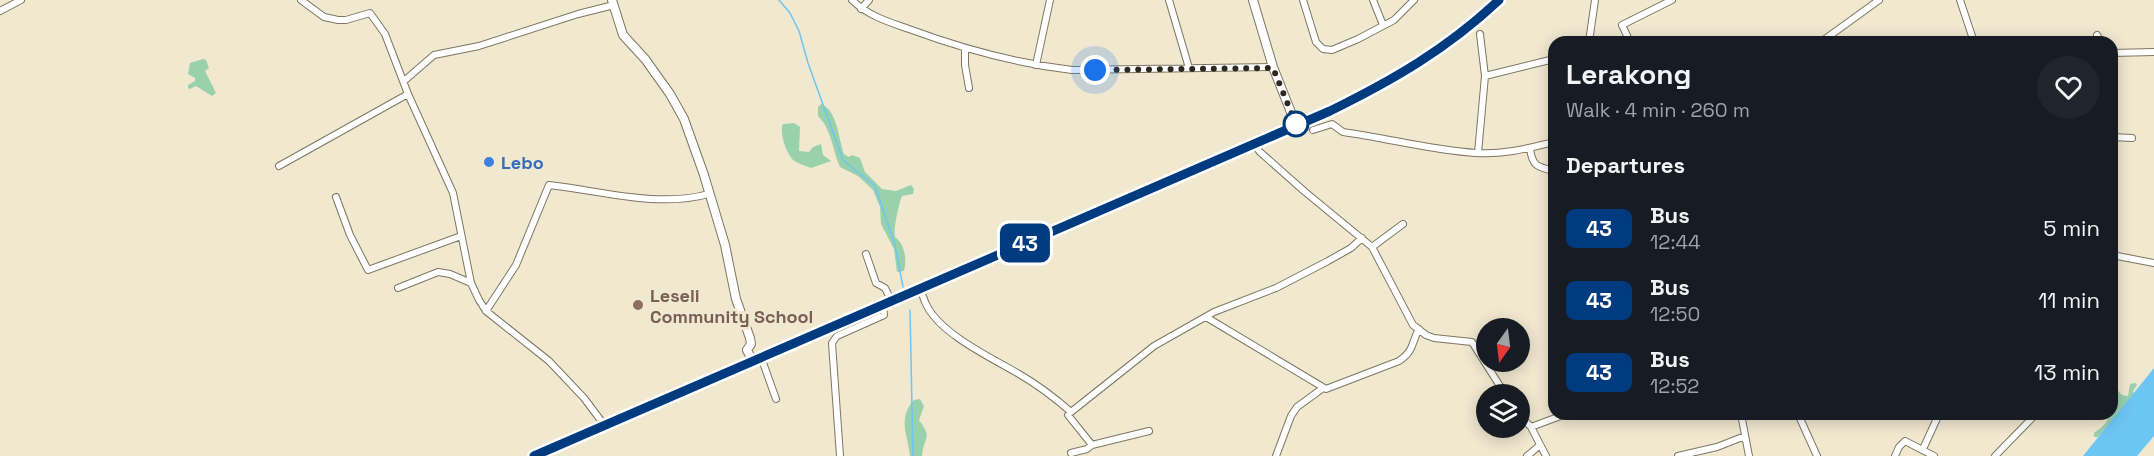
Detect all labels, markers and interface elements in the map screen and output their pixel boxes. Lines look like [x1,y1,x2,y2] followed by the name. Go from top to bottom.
[1080,55,1110,85] your location
[1566,56,1691,92] text: Lerakong
[2037,56,2100,119] button: heart
[1566,97,1750,123] text: Walk · 4 min · 260 m
[1283,111,1309,137] unlabelled marker
[501,151,544,174] place label: Lebo
[1566,151,1685,179] text: Departures
[482,155,496,169] marker: Lebo
[1650,201,1690,229] text: Bus
[2043,214,2100,242] text: 5 min
[1586,215,1612,242] text: 43
[998,224,1052,262] line badge: 43
[1650,229,1700,255] text: 12:44
[1012,230,1038,257] text: 43
[1650,273,1690,301] text: Bus
[650,284,813,328] place label: Leseli Community School
[2038,286,2100,314] text: 11 min
[1586,287,1612,314] text: 43
[631,298,645,312] marker: Leseli Community School
[1650,301,1700,327] text: 12:50
[1476,318,1530,372] north arrow
[1476,318,1530,438] map controls
[1650,345,1690,373] text: Bus
[2034,358,2100,386] text: 13 min
[1586,359,1612,386] text: 43
[1650,373,1699,399] text: 12:52
[1476,384,1530,438] button: layers

